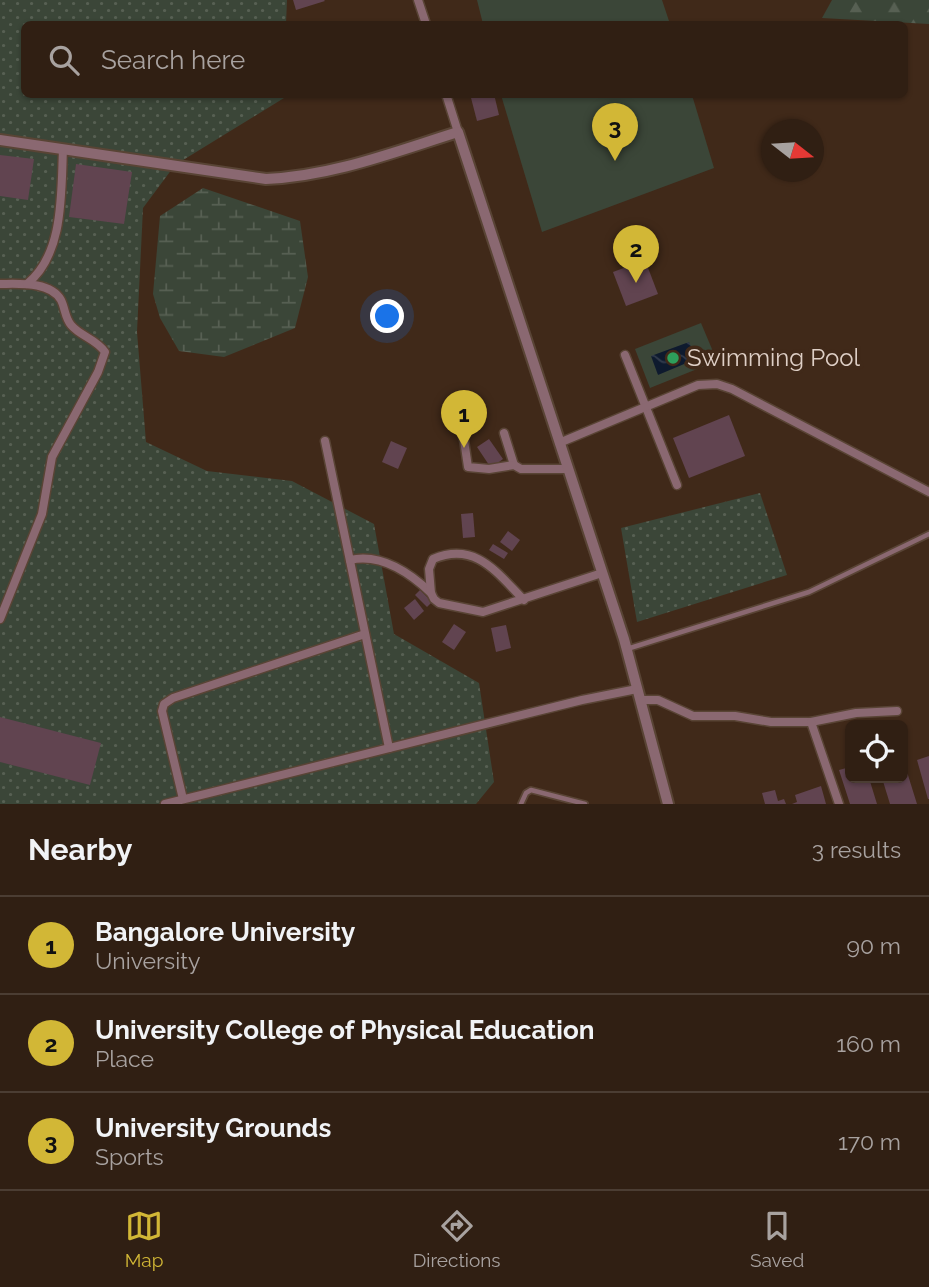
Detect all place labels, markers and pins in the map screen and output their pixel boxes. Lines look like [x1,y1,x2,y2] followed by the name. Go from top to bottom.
[592,103,638,161] pin: 3
[613,225,659,283] pin: 2
[687,343,860,372] place label: Swimming Pool
[665,350,681,366] marker: Swimming Pool
[441,390,487,448] pin: 1

